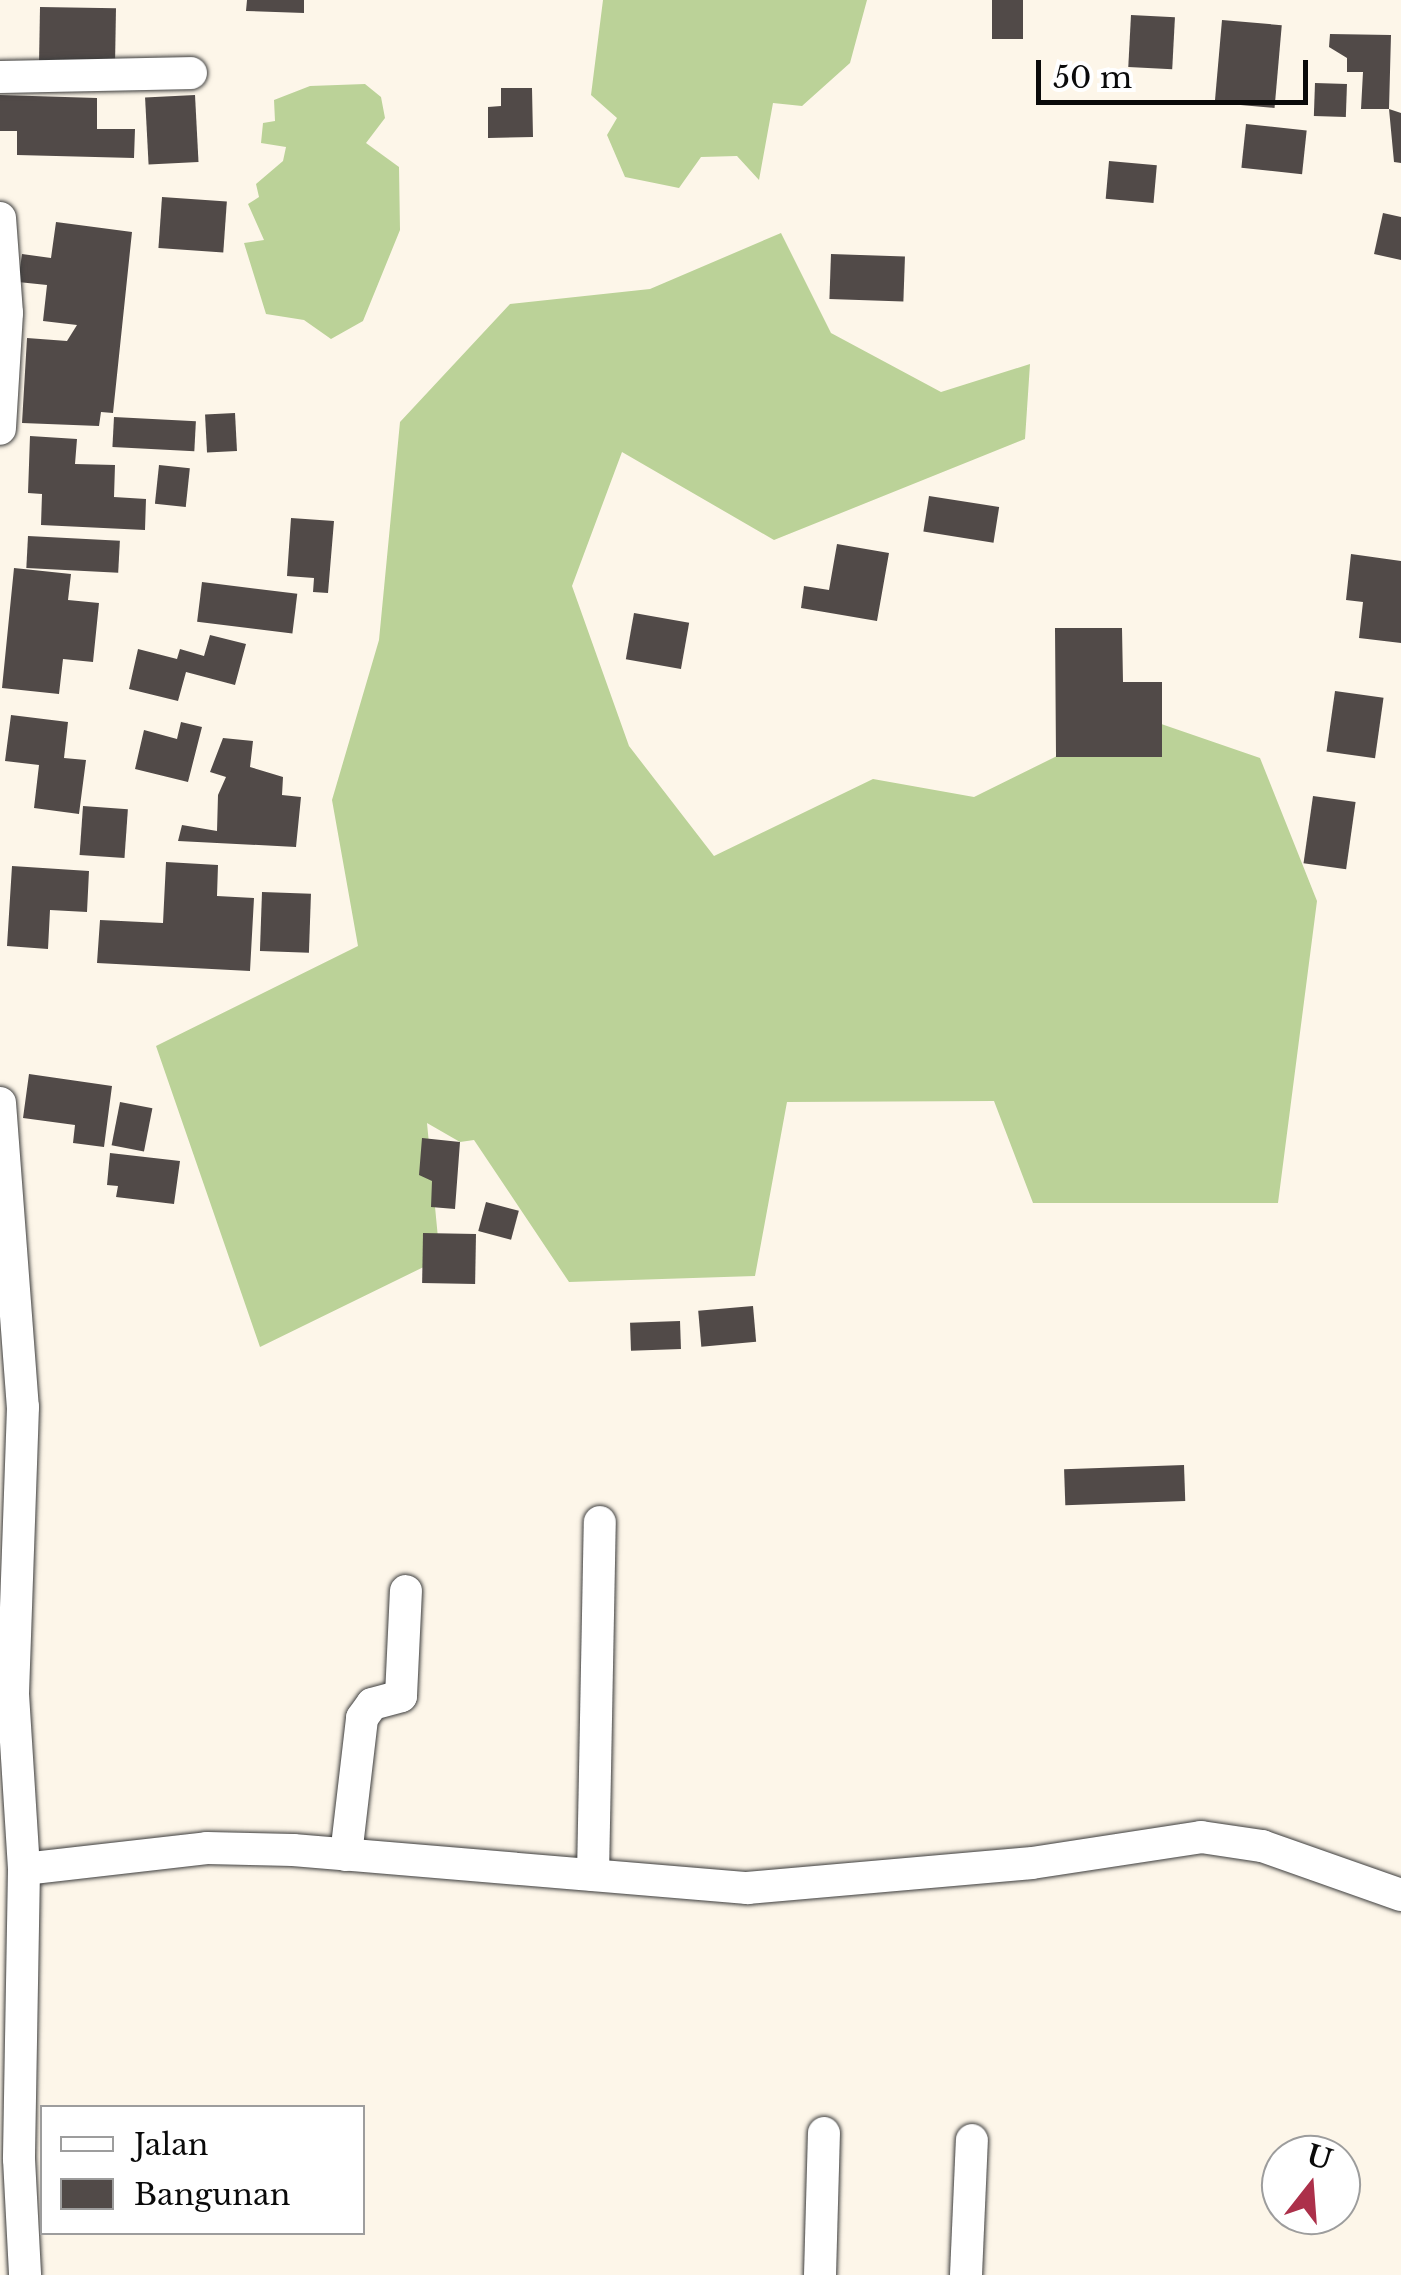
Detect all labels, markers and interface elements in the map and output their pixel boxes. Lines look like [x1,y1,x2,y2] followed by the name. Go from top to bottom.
[1041,40,1314,102] scale bar
[1053,59,1132,96] text: 50 m
[40,2105,365,2235] legend
[134,2126,209,2163] text: Jalan
[1261,2135,1361,2235] north arrow
[1302,2137,1336,2178] text: U
[134,2176,290,2213] text: Bangunan

